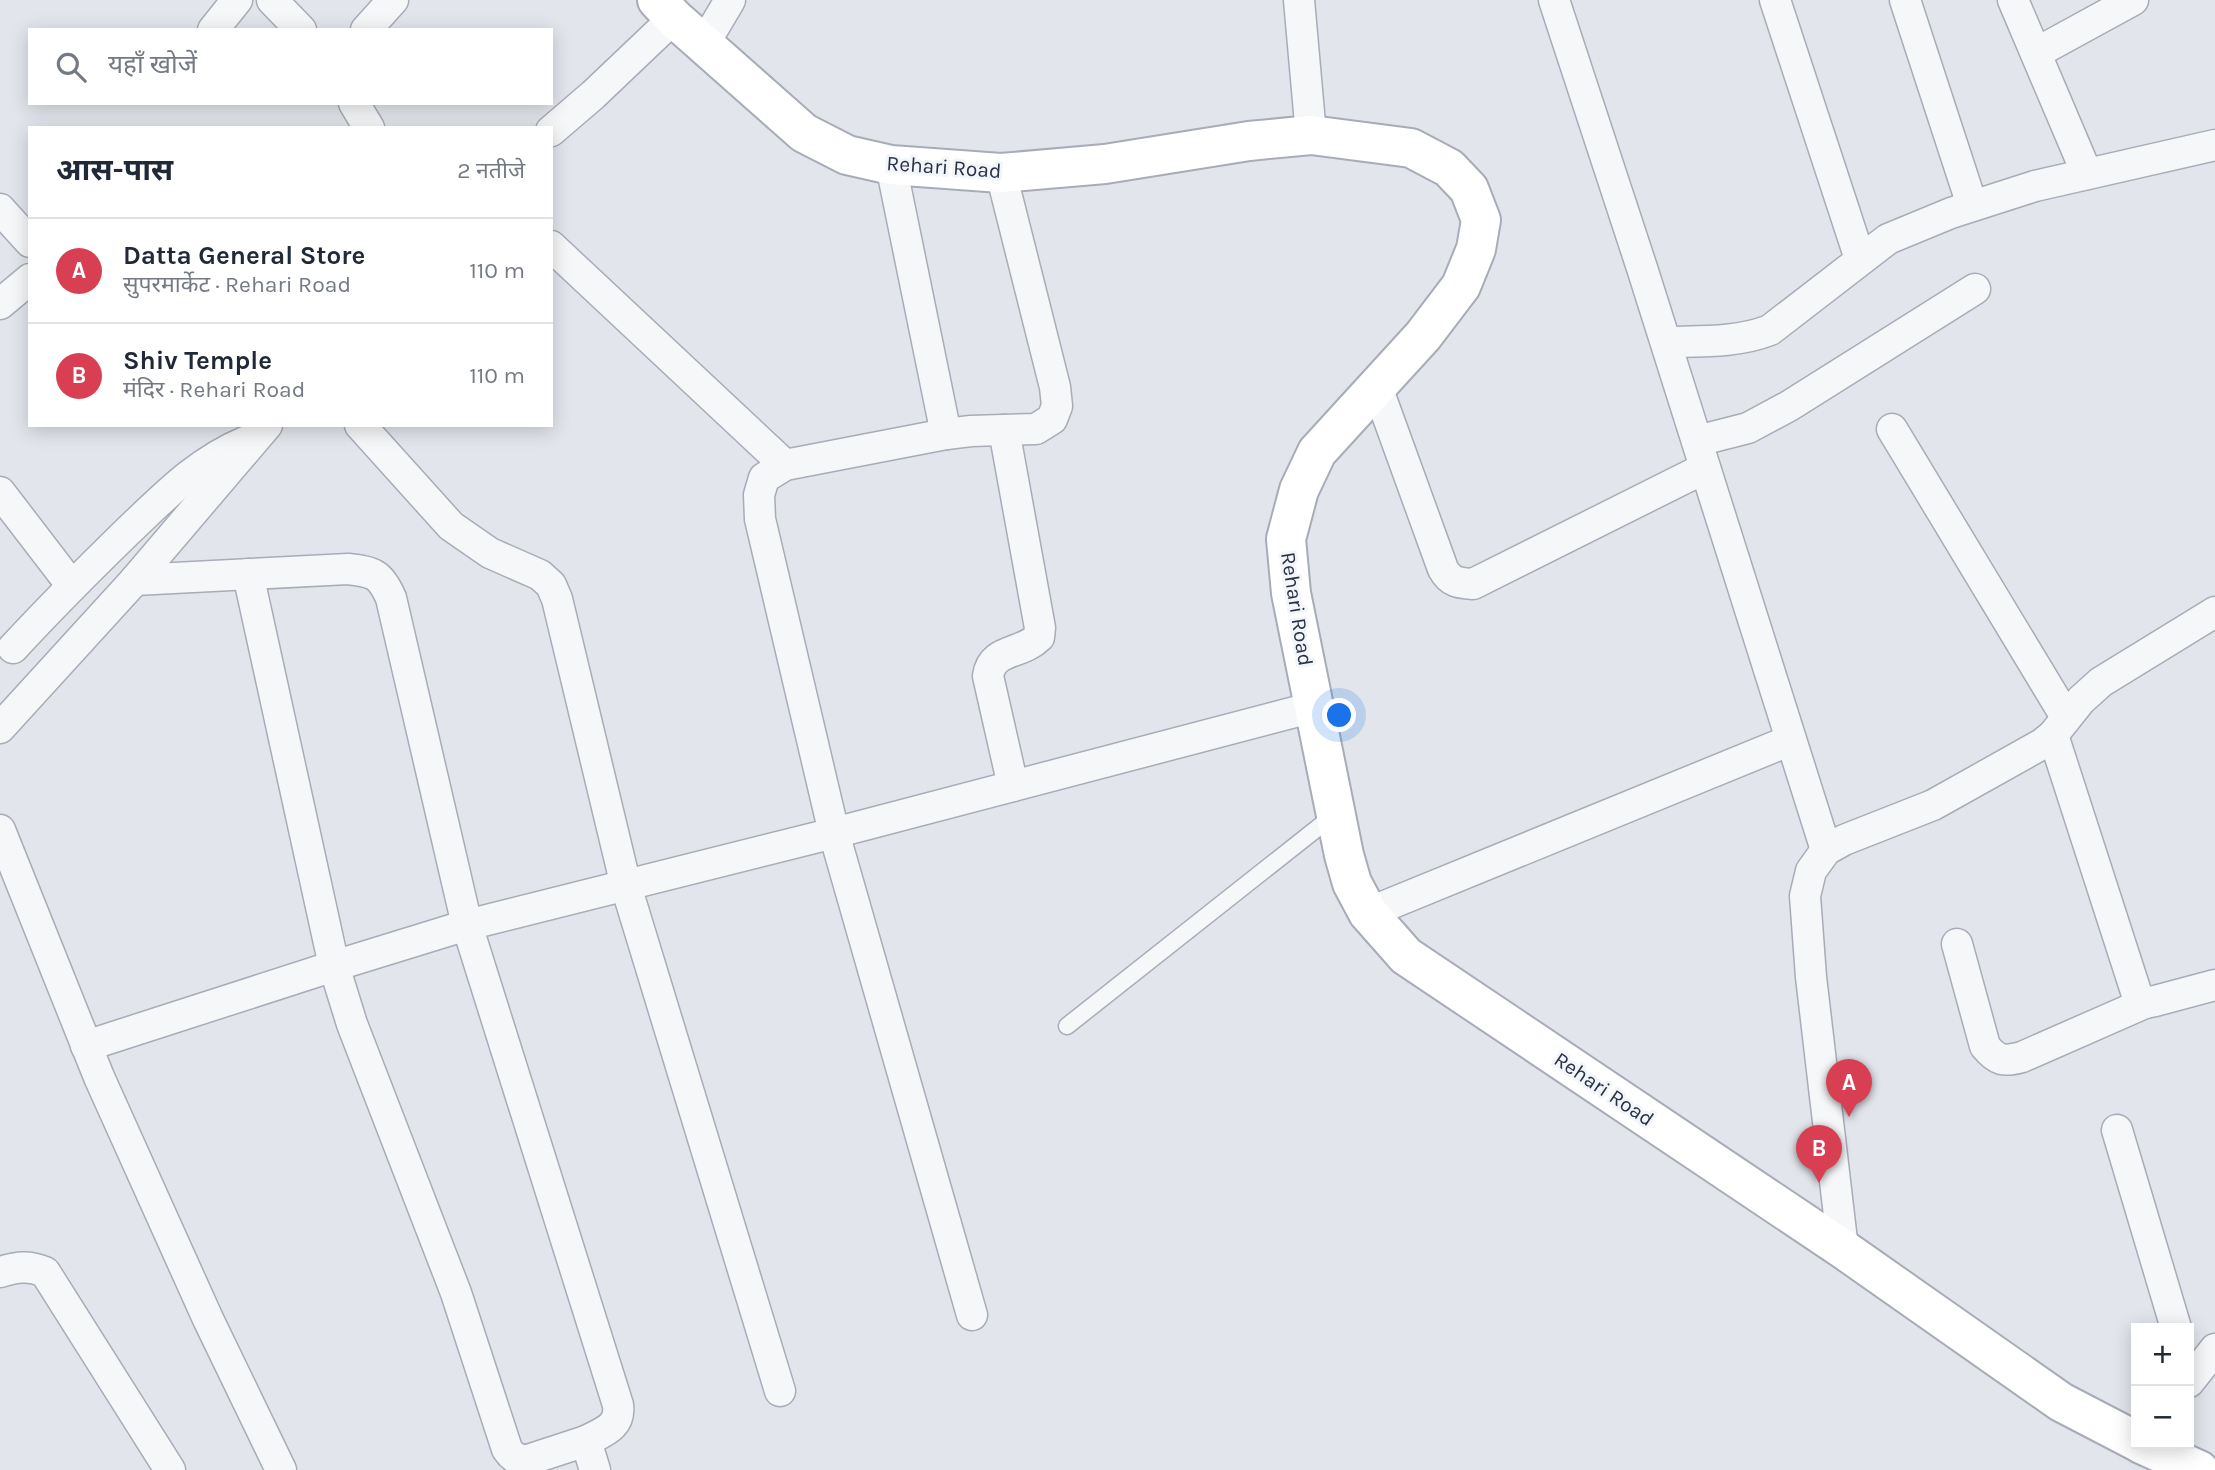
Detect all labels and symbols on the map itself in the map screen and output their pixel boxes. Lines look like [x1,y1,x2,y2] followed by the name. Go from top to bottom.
[886,151,1002,183] street label: Rehari Road
[1276,550,1318,668] street label: Rehari Road
[1322,698,1356,732] your location
[1550,1047,1658,1131] street label: Rehari Road
[1826,1059,1872,1117] pin: A
[1796,1125,1842,1183] pin: B

